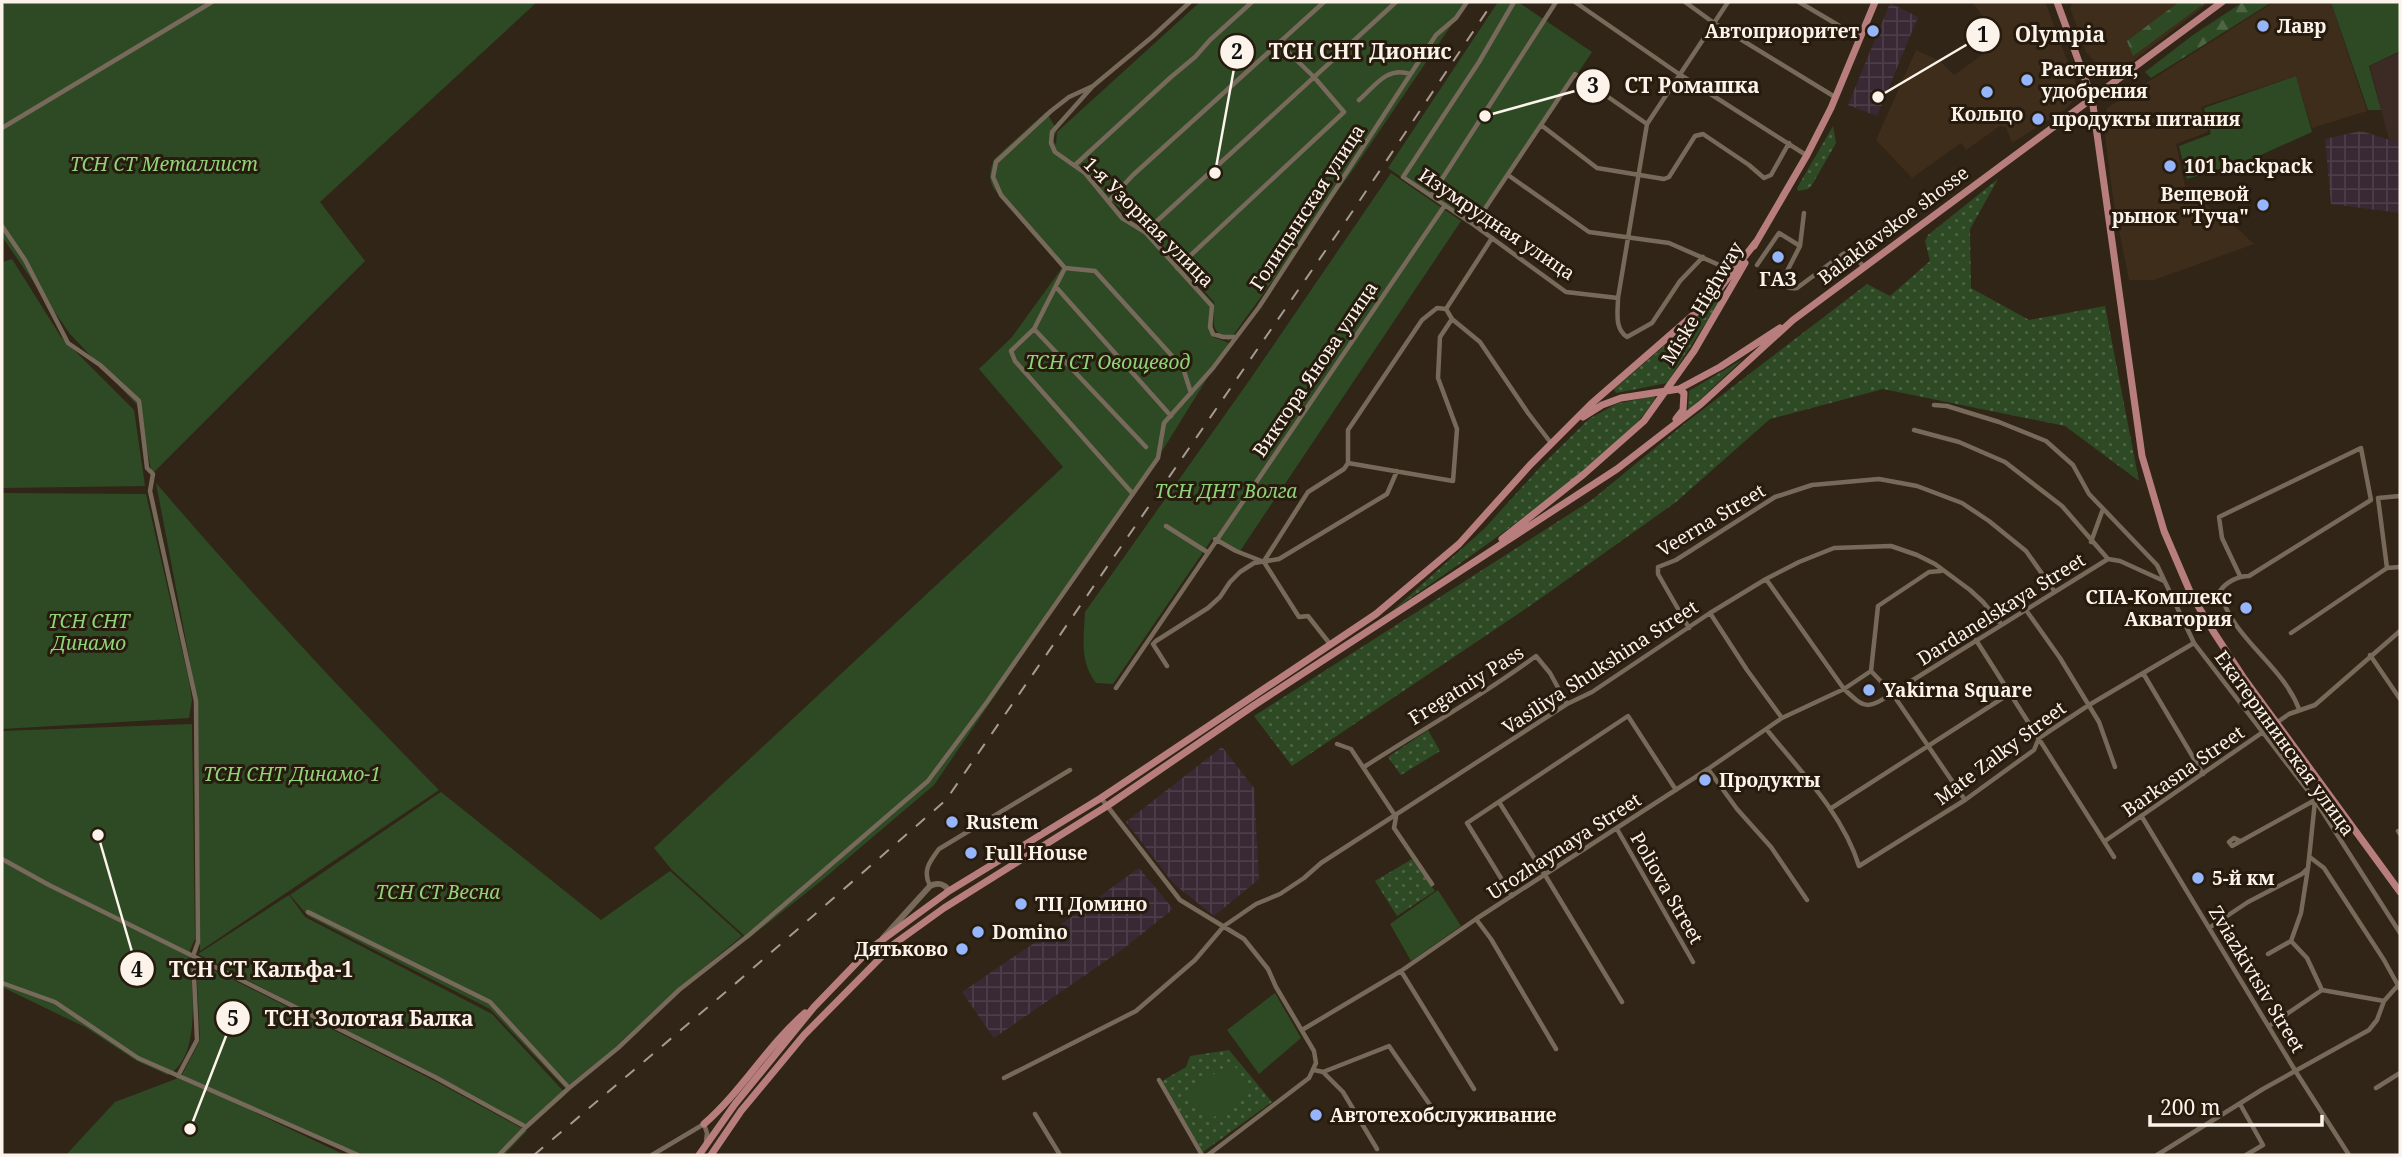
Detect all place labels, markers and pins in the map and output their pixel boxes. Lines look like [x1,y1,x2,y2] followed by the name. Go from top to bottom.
[2277,13,2326,39] place label: Лавр
[1966,14,2119,56] callout: Olympia
[1705,18,1859,44] place label: Автоприоритет
[2255,18,2271,34] marker: Лавр
[1865,23,1881,39] marker: Автоприоритет
[1219,31,1465,73] callout: ТСН СНТ Дионис
[2041,56,2148,104] place label: Растения, удобрения
[1575,65,1774,107] callout: СТ Ромашка
[2019,72,2035,88] marker: Растения, удобрения
[1979,84,1995,100] marker: Кольцо
[1951,101,2023,127] place label: Кольцо
[2052,106,2241,132] place label: продукты питания
[2030,111,2046,127] marker: продукты питания
[2184,153,2314,179] place label: 101 backpack
[2162,158,2178,174] marker: 101 backpack
[2112,181,2249,229] place label: Вещевой рынок "Туча"
[2255,197,2271,213] marker: Вещевой рынок "Туча"
[1770,249,1786,265] marker: ГАЗ
[1759,266,1797,292] place label: ГАЗ
[2086,584,2232,632] place label: СПА-Комплекс Акватория
[2238,600,2254,616] marker: СПА-Комплекс Акватория
[1883,677,2032,703] place label: Yakirna Square
[1861,682,1877,698] marker: Yakirna Square
[1719,767,1821,793] place label: Продукты
[1697,772,1713,788] marker: Продукты
[966,809,1039,835] place label: Rustem
[944,814,960,830] marker: Rustem
[985,840,1088,866] place label: Full House
[963,845,979,861] marker: Full House
[2212,865,2274,891] place label: 5-й км
[2190,870,2206,886] marker: 5-й км
[1035,891,1147,917] place label: ТЦ Домино
[1013,896,1029,912] marker: ТЦ Домино
[992,919,1068,945] place label: Domino
[970,924,986,940] marker: Domino
[854,936,948,962] place label: Дятьково
[954,941,970,957] marker: Дятьково
[119,948,367,990] callout: ТСН СТ Кальфа-1
[216,997,488,1039] callout: ТСН Золотая Балка
[1330,1102,1557,1128] place label: Автотехобслуживание
[1308,1107,1324,1123] marker: Автотехобслуживание

